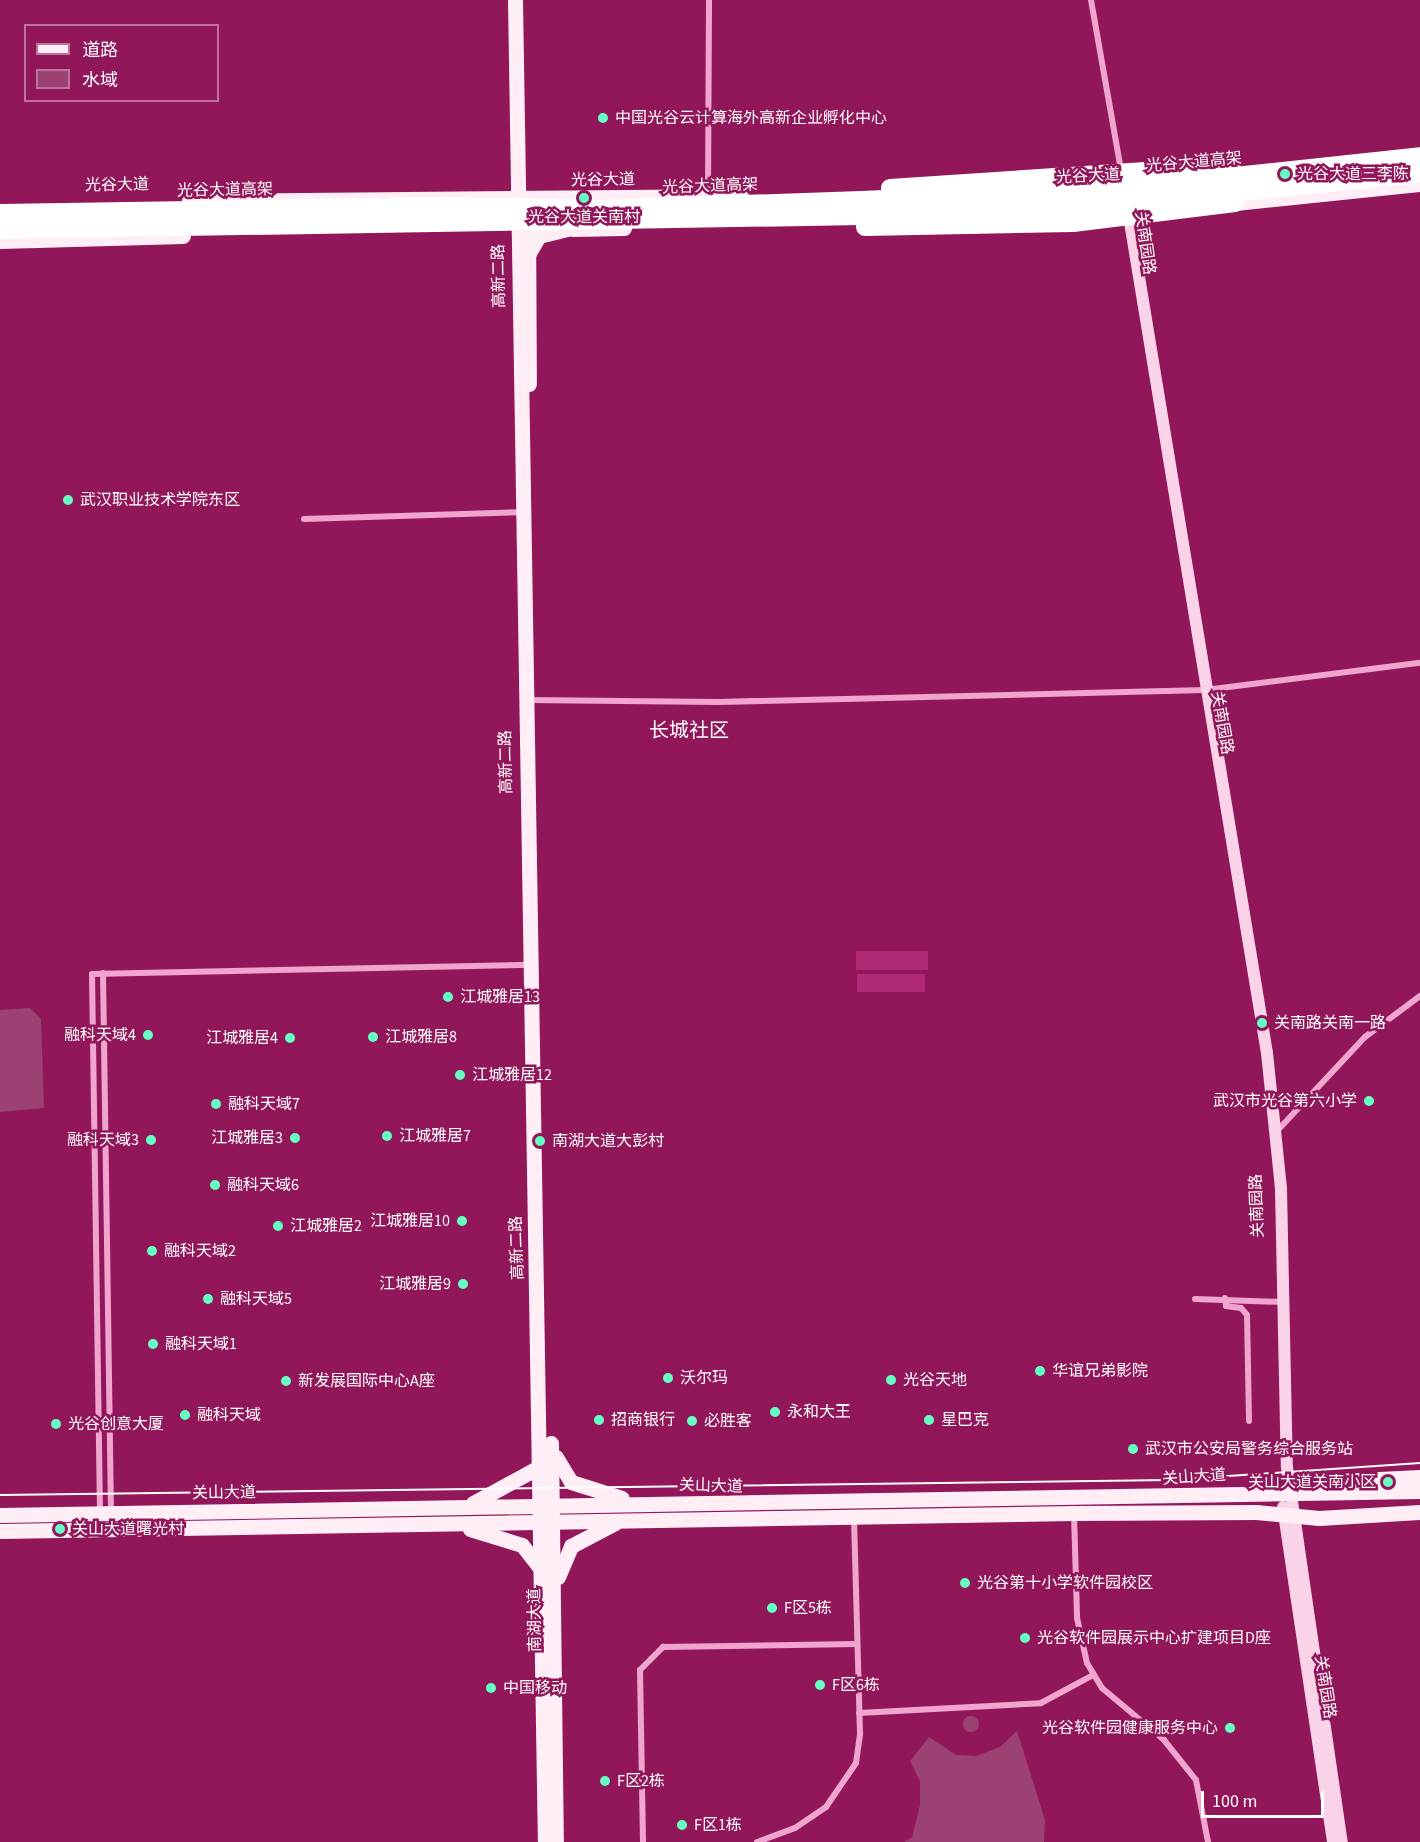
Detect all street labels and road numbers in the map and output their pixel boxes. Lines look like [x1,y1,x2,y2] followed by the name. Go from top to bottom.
[1145,148,1243,176] street label: 光谷大道高架
[1056,165,1120,187] street label: 光谷大道
[571,170,635,190] street label: 光谷大道
[85,175,149,195] street label: 光谷大道
[662,175,758,197] street label: 光谷大道高架
[177,180,273,200] street label: 光谷大道高架
[1131,210,1159,276] street label: 关南园路
[489,244,509,308] street label: 高新二路
[1207,690,1237,756] street label: 关南园路
[496,730,516,794] street label: 高新二路
[1246,1174,1268,1238] street label: 关南园路
[506,1216,528,1280] street label: 高新二路
[1161,1465,1227,1489] street label: 关山大道
[679,1475,743,1497] street label: 关山大道
[192,1483,256,1503] street label: 关山大道
[525,1588,545,1652] street label: 南湖大道
[1311,1654,1339,1720] street label: 关南园路

